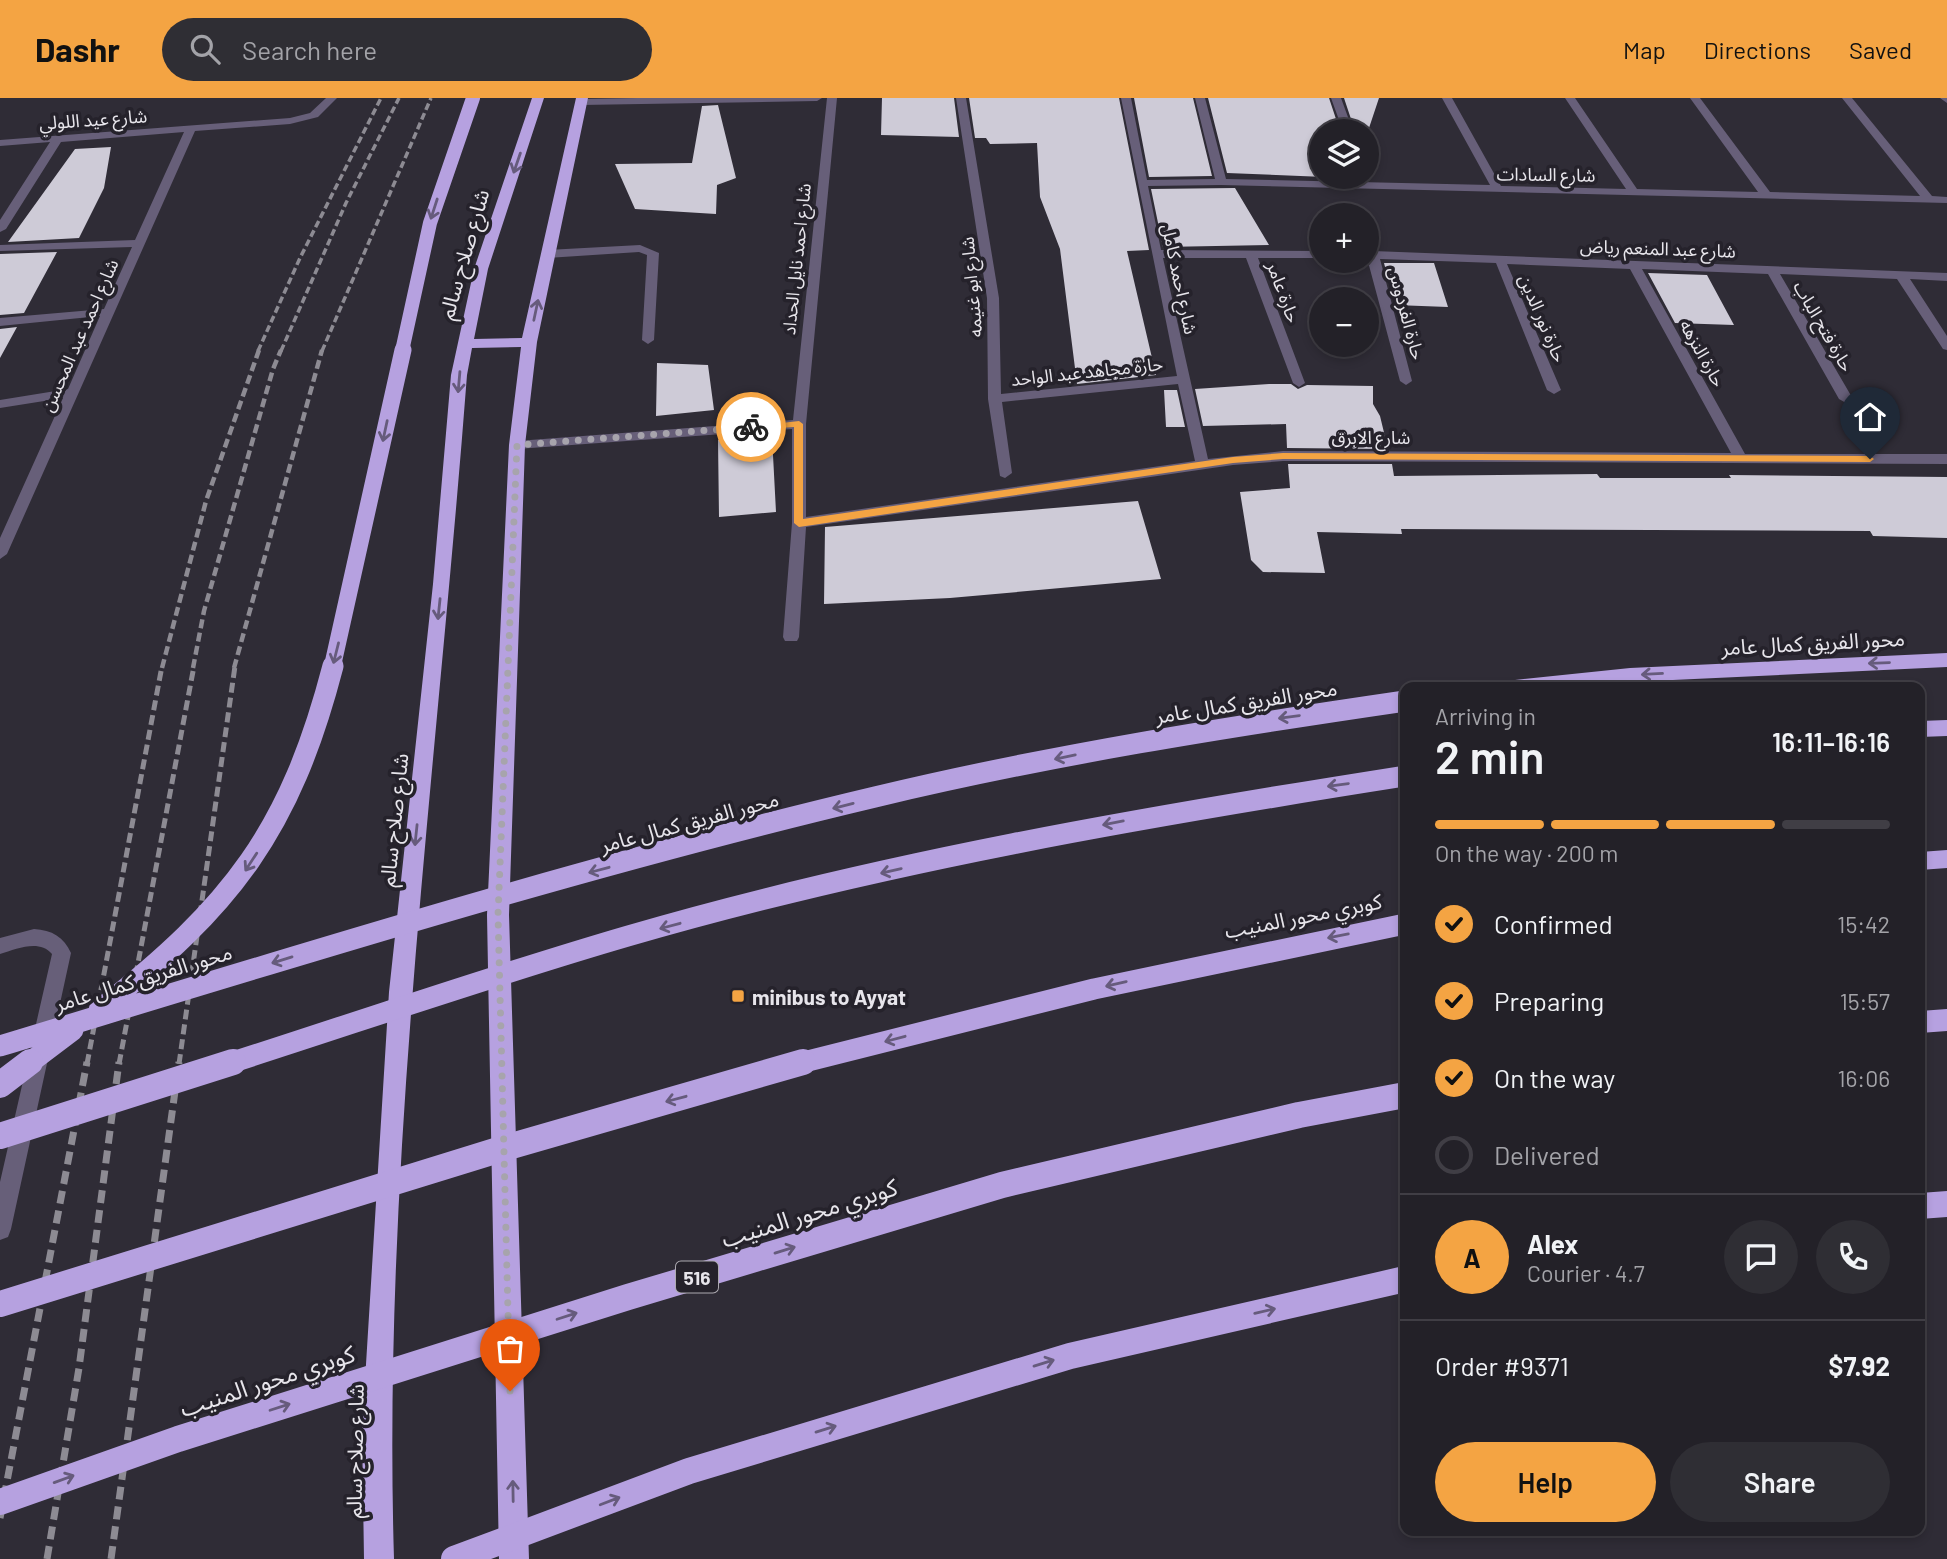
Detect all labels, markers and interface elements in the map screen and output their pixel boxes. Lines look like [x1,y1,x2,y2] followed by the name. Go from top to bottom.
[162,18,652,81] search box
[35,29,120,69] text: Dashr
[186,30,224,68] icon: search
[242,34,377,65] text: Search here
[1623,35,1666,64] text: Map
[1704,35,1811,64] text: Directions
[1849,35,1912,64] text: Saved
[38,104,148,138] street label: شارع عيد اللولي
[1309,119,1379,357] map controls
[1309,119,1379,189] button: layers
[509,151,522,173] one-way arrow
[1496,162,1596,190] street label: شارع السادات
[777,182,819,336] street label: شارع احمد نايل الحداد
[432,186,497,323] street label: شارع صلاح سالم
[427,197,440,219] one-way arrow
[1309,203,1379,273] button: +
[1154,222,1202,337] street label: شارع احمد كامل
[1580,234,1736,266] street label: شارع عبد المنعم رياض
[956,235,990,338] street label: شارع ابو غنيمه
[35,255,126,416] street label: شارع احمد عبد المحسن
[1262,257,1305,326] street label: حارة عامر
[1383,264,1430,362] street label: حارة الفردوس
[1514,271,1571,366] street label: حارة نور الدين
[1787,277,1859,377] street label: حارة فتح الباب
[1309,287,1379,357] button: −
[529,299,543,322] one-way arrow
[1675,316,1730,391] street label: حارة النزهه
[1010,352,1164,391] street label: حارة مجاهد عبد الواحد
[452,370,465,393] one-way arrow
[1840,387,1900,459] pin
[716,392,786,462] courier
[1851,398,1889,436] icon: home
[732,408,770,446] icon: bike
[378,419,392,442] one-way arrow
[1332,426,1410,452] street label: شارع الابرق
[433,597,446,619] one-way arrow
[1720,625,1906,661] street label: محور الفريق كمال عامر
[329,641,342,663] one-way arrow
[1868,656,1891,669] one-way arrow
[1640,668,1663,681] one-way arrow
[1152,674,1339,730] street label: محور الفريق كمال عامر
[1435,702,1536,730] text: Arriving in
[1278,711,1301,724] one-way arrow
[1772,726,1890,757] text: 16:11–16:16
[1435,728,1544,783] text: 2 min
[1054,750,1077,764] one-way arrow
[374,752,416,888] street label: شارع صلاح سالم
[1327,779,1350,792] one-way arrow
[596,785,782,859] street label: محور الفريق كمال عامر
[832,800,855,813] one-way arrow
[1102,817,1125,831] one-way arrow
[409,823,422,846] one-way arrow
[1435,839,1618,867] text: On the way · 200 m
[243,852,258,871] one-way arrow
[589,864,611,877] one-way arrow
[880,864,903,878] one-way arrow
[1222,887,1385,947] street label: كوبري محور المنيب
[1435,905,1473,943] icon: check
[1494,908,1613,939] text: Confirmed
[1837,910,1890,938] text: 15:42
[659,920,682,933] one-way arrow
[1327,930,1350,944] one-way arrow
[50,938,235,1018] street label: محور الفريق كمال عامر
[272,954,294,967] one-way arrow
[1105,978,1128,991] one-way arrow
[1435,982,1473,1020] icon: check
[752,984,906,1009] place label: minibus to Ayyat
[1494,985,1604,1016] text: Preparing
[1840,987,1890,1015] text: 15:57
[730,988,746,1004] marker: minibus to Ayyat
[884,1033,906,1046] one-way arrow
[1435,1059,1473,1097] icon: check
[1494,1062,1615,1093] text: On the way
[1837,1064,1890,1092] text: 16:06
[665,1093,687,1106] one-way arrow
[1494,1139,1600,1170] text: Delivered
[718,1171,903,1258] street label: كوبري محور المنيب
[1724,1220,1798,1294] button: chat
[1816,1220,1890,1294] button: phone
[1527,1228,1578,1259] text: Alex
[1463,1242,1481,1273] text: A
[773,1243,795,1256] one-way arrow
[1527,1259,1645,1287] text: Courier · 4.7
[676,1261,718,1292] road number: 516
[1253,1303,1276,1317] one-way arrow
[556,1309,578,1322] one-way arrow
[480,1319,540,1391] pin
[491,1330,529,1368] icon: bag
[176,1338,361,1427] street label: كوبري محور المنيب
[1435,1350,1569,1381] text: Order #9371
[1829,1350,1890,1381] text: $7.92
[1032,1356,1054,1369] one-way arrow
[340,1384,372,1518] street label: شارع صلاح سالم
[269,1399,291,1412] one-way arrow
[815,1422,837,1435] one-way arrow
[1435,1442,1656,1522] button: Help
[1670,1442,1890,1522] button: Share
[53,1472,75,1484] one-way arrow
[506,1480,519,1503] one-way arrow
[599,1493,620,1506] one-way arrow

